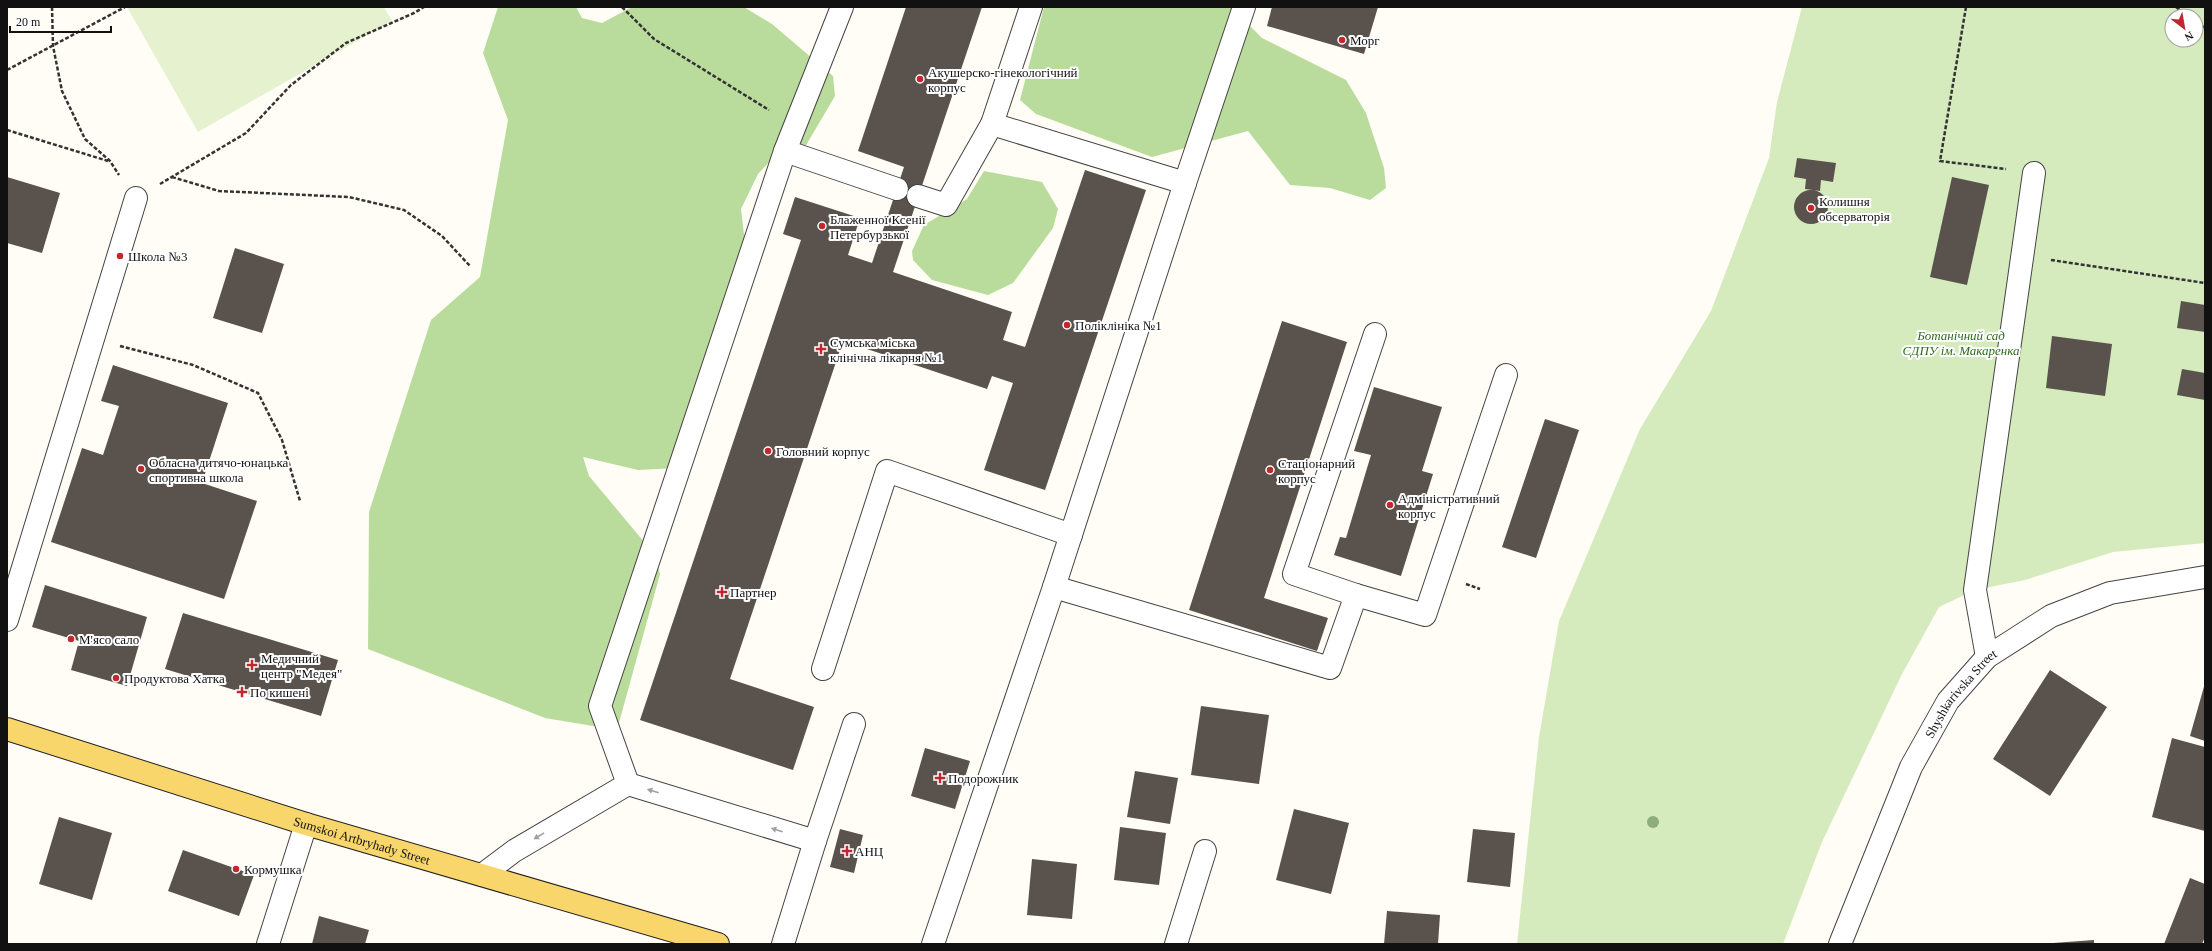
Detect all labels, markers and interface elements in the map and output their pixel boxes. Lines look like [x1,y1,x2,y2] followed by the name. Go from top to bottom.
[10,8,111,34] scale bar
[2164,8,2204,48] north arrow
[16,15,41,29] text: 20 m
[2183,29,2196,44] text: N
[1350,33,1380,48] place label: Морг
[1337,35,1347,45] marker: Морг
[928,65,1078,95] place label: Акушерско-гінекологічний корпус
[915,74,925,84] marker: Акушерско-гінекологічний корпус
[1819,194,1890,224] place label: Колишня обсерваторія
[1806,203,1816,213] marker: Колишня обсерваторія
[830,212,926,242] place label: Блаженної Ксенії Петербурзької
[817,221,827,231] marker: Блаженної Ксенії Петербурзької
[128,249,188,264] place label: Школа №3
[115,251,125,261] marker: Школа №3
[1075,318,1162,333] place label: Поліклініка №1
[1062,320,1072,330] marker: Поліклініка №1
[1902,328,2020,358] park label: Ботанічний сад СДПУ ім. Макаренка
[830,335,943,365] place label: Сумська міська клінічна лікарня №1
[815,343,827,355] marker: Сумська міська клінічна лікарня №1
[776,444,870,459] place label: Головний корпус
[763,446,773,456] marker: Головний корпус
[149,455,289,485] place label: Обласна дитячо-юнацька спортивна школа
[1278,456,1355,486] place label: Стаціонарний корпус
[136,464,146,474] marker: Обласна дитячо-юнацька спортивна школа
[1265,465,1275,475] marker: Стаціонарний корпус
[1398,491,1500,521] place label: Адміністративний корпус
[1385,500,1395,510] marker: Адміністративний корпус
[730,585,776,600] place label: Партнер
[717,587,727,597] marker: Партнер
[79,632,139,647] place label: М'ясо сало
[66,634,76,644] marker: М'ясо сало
[1921,645,1999,741] street label: Shyshkarivska Street
[261,651,342,681] place label: Медичний центр "Медея"
[246,659,258,671] marker: Медичний центр "Медея"
[124,671,225,686] place label: Продуктова Хатка
[111,673,121,683] marker: Продуктова Хатка
[250,685,309,700] place label: По кишені
[237,687,247,697] marker: По кишені
[948,771,1019,786] place label: Подорожник
[935,773,945,783] marker: Подорожник
[647,788,659,794] one-way arrow
[292,813,432,867] street label: Sumskoi Artbryhady Street
[771,827,783,833] one-way arrow
[533,833,545,840] one-way arrow
[855,844,884,859] place label: АНЦ
[842,846,852,856] marker: АНЦ
[244,862,302,877] place label: Кормушка
[231,864,241,874] marker: Кормушка

